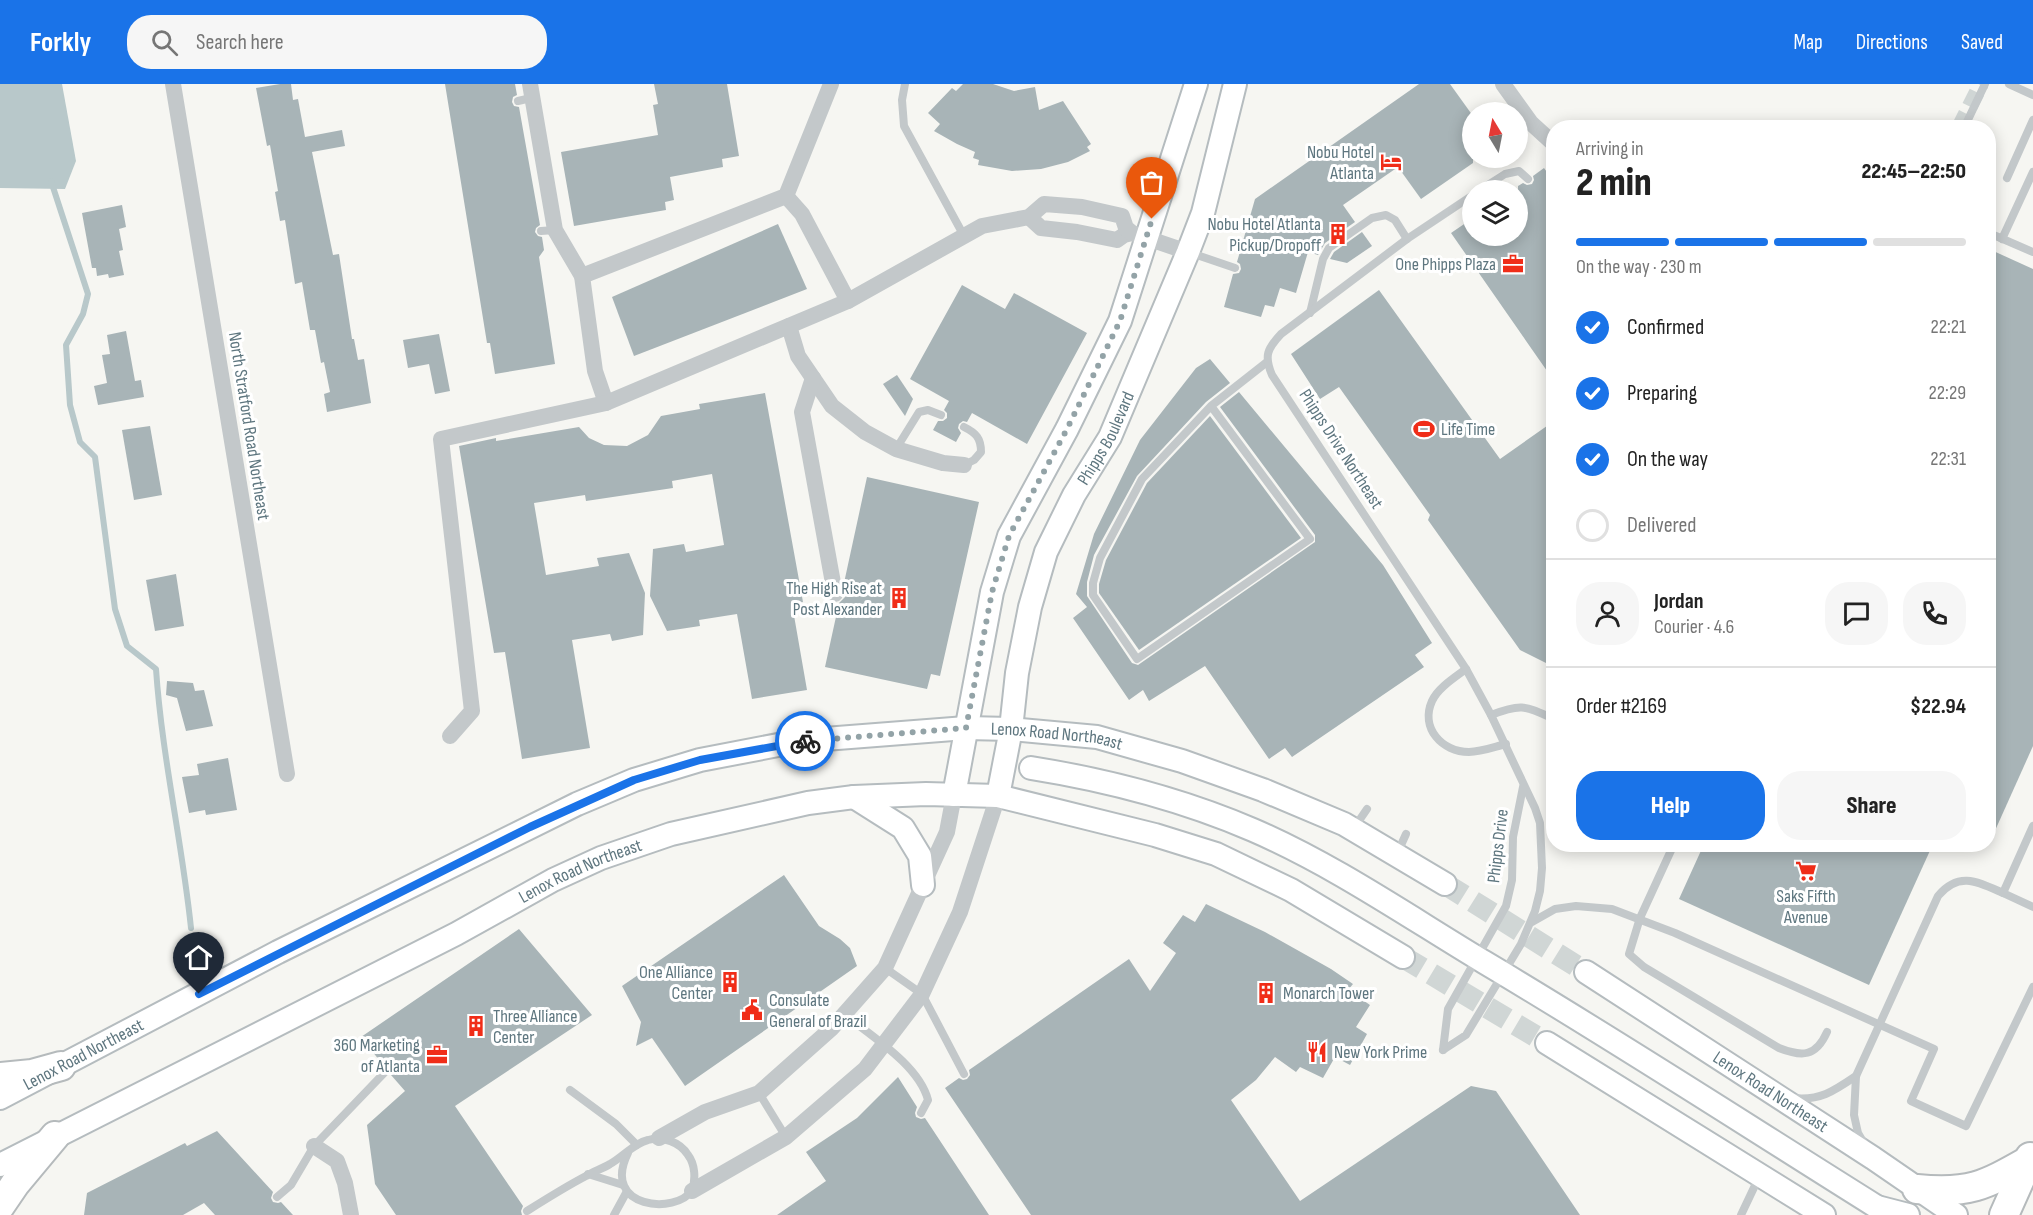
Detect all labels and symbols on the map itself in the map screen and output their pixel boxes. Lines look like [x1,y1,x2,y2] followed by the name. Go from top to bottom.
[1462,102,1528,168] north arrow
[1307,142,1374,184] place label: Nobu Hotel Atlanta
[1379,150,1403,174] hotel icon: Nobu Hotel Atlanta
[1126,157,1177,219] pin
[1207,214,1322,256] place label: Nobu Hotel Atlanta Pickup/Dropoff
[1326,222,1350,246] building icon: Nobu Hotel Atlanta Pickup/Dropoff
[1501,252,1525,276] office icon: One Phipps Plaza
[1395,254,1496,275] place label: One Phipps Plaza
[224,330,274,522] street label: North Stratford Road Northeast
[1294,385,1388,513] street label: Phipps Drive Northeast
[1073,388,1138,489] street label: Phipps Boulevard
[1412,417,1436,441] sports icon: Life Time
[1441,419,1495,440] place label: Life Time
[786,578,882,620] place label: The High Rise at Post Alexander
[887,586,911,610] building icon: The High Rise at Post Alexander
[775,711,835,771] courier
[991,718,1126,754] street label: Lenox Road Northeast
[1483,808,1513,884] street label: Phipps Drive
[515,834,645,907] street label: Lenox Road Northeast
[1794,859,1818,883] supermarket icon: Saks Fifth Avenue
[1776,886,1836,928] place label: Saks Fifth Avenue
[173,932,224,994] pin
[639,962,713,1004] place label: One Alliance Center
[718,970,742,994] building icon: One Alliance Center
[1254,981,1278,1005] building icon: Monarch Tower
[1283,983,1374,1004] place label: Monarch Tower
[769,990,867,1032] place label: Consulate General of Brazil
[740,998,764,1022] public building icon: Consulate General of Brazil
[493,1006,577,1048] place label: Three Alliance Center
[20,1014,147,1094] street label: Lenox Road Northeast
[464,1014,488,1038] building icon: Three Alliance Center
[333,1035,420,1077] place label: 360 Marketing of Atlanta
[1305,1040,1329,1064] restaurant icon: New York Prime
[1334,1042,1427,1063] place label: New York Prime
[425,1043,449,1067] office icon: 360 Marketing of Atlanta
[1709,1047,1832,1137] street label: Lenox Road Northeast

